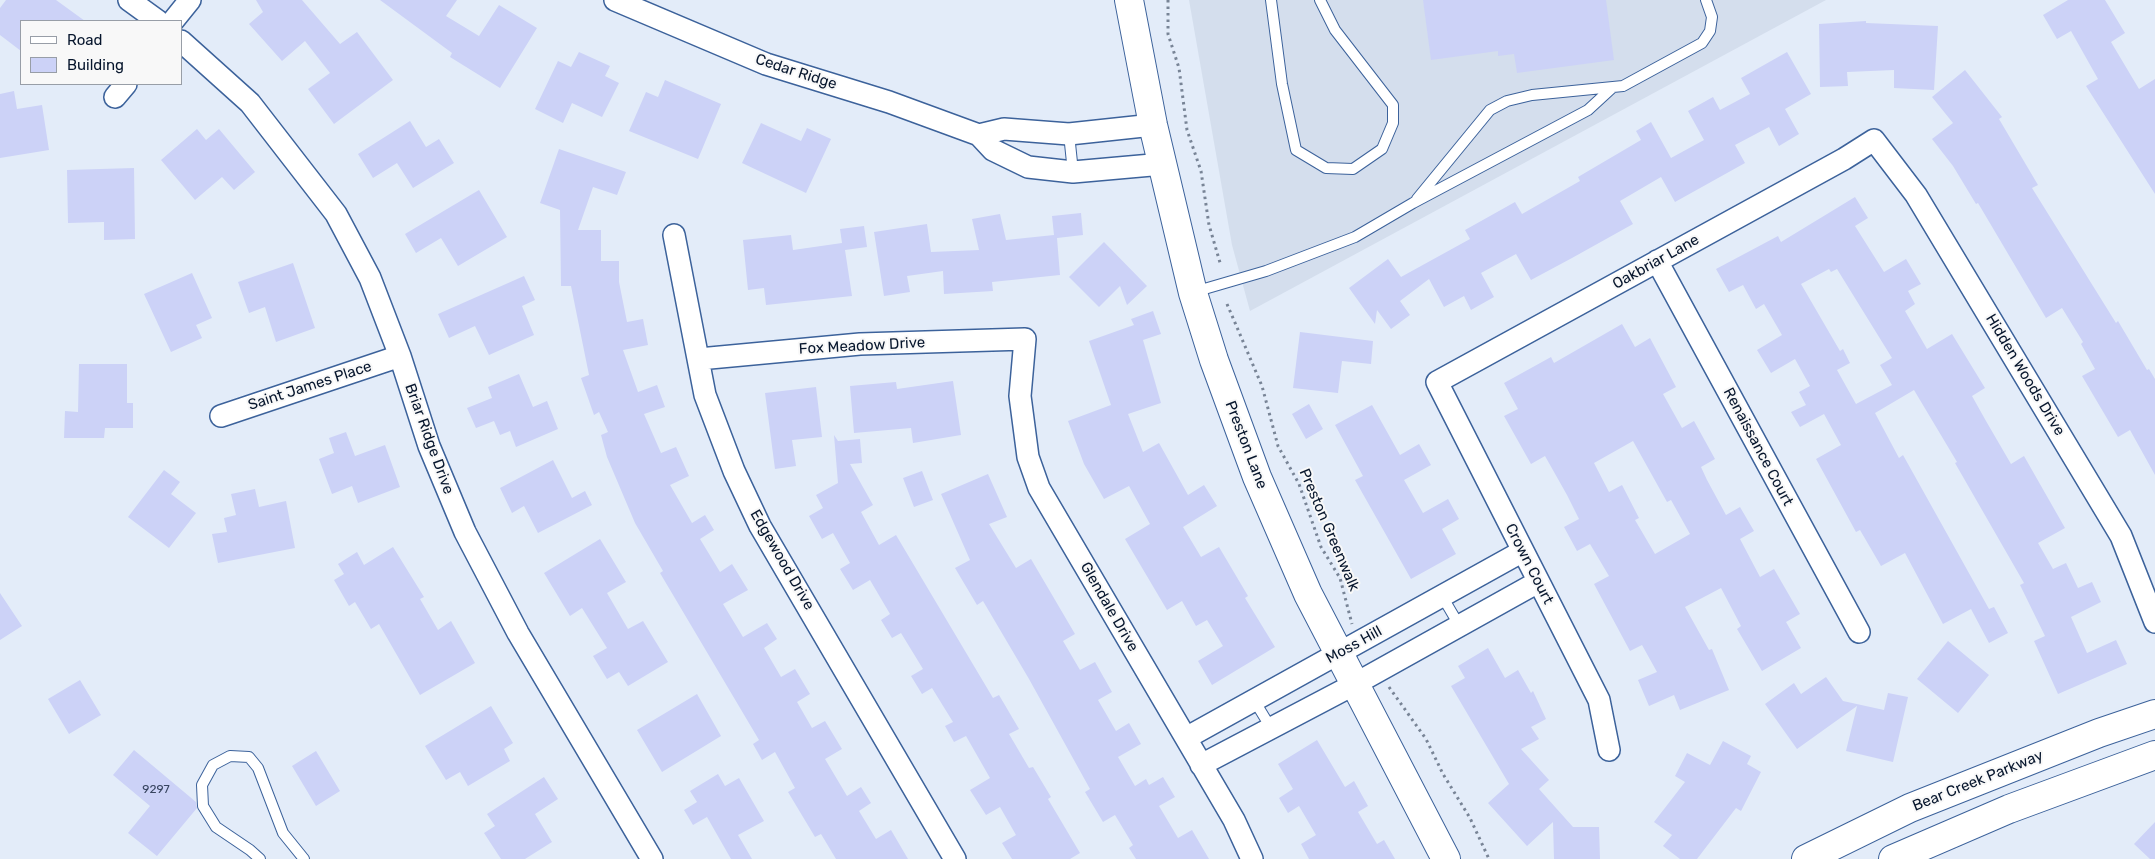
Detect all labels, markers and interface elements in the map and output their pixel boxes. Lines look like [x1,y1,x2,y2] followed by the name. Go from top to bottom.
[20,20,182,85] legend
[67,31,103,49] text: Road
[753,50,839,94] street label: Cedar Ridge
[67,56,124,74] text: Building
[1610,231,1702,293] street label: Oakbriar Lane
[1982,311,2068,439] street label: Hidden Woods Drive
[798,334,926,358] street label: Fox Meadow Drive
[246,358,374,414] street label: Saint James Place
[401,381,457,497] street label: Briar Ridge Drive
[1719,385,1797,509] street label: Renaissance Court
[1221,399,1271,491] street label: Preston Lane
[1295,466,1363,594] street label: Preston Greenwalk
[746,507,818,613] street label: Edgewood Drive
[1501,521,1557,607] street label: Crown Court
[1076,559,1142,655] street label: Glendale Drive
[1323,622,1385,668] street label: Moss Hill
[1910,747,2046,815] street label: Bear Creek Parkway
[142,783,170,797] house number: 9297

